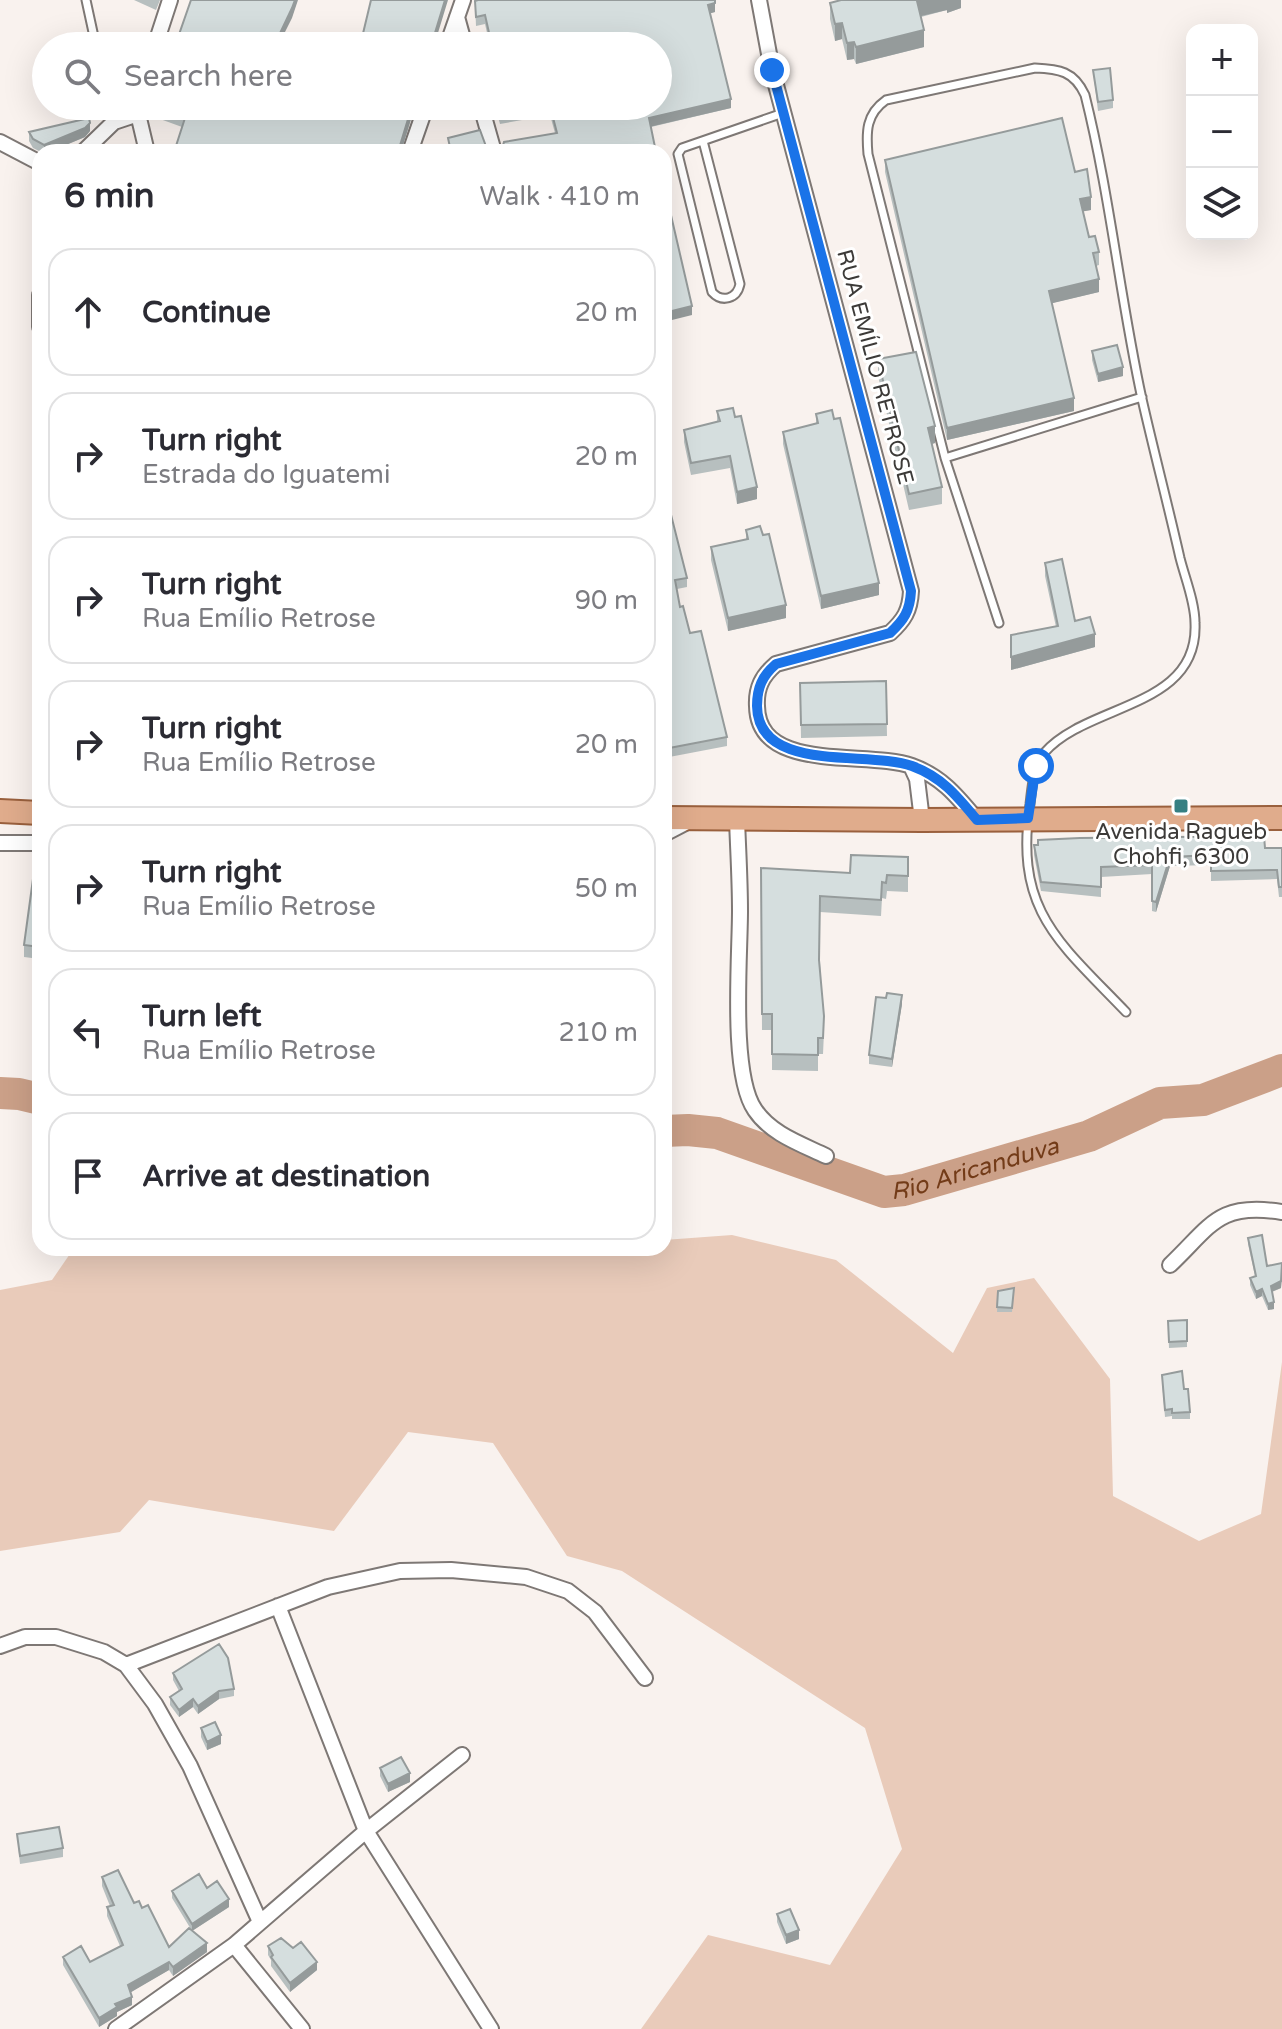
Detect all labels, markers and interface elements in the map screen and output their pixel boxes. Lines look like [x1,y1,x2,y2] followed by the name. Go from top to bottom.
[1186,24,1258,240] map controls
[1186,24,1258,96] button: +
[32,32,672,120] search box
[754,52,790,88] route end
[60,54,104,98] icon: search
[124,58,293,95] text: Search here
[1186,96,1258,168] button: −
[1186,168,1258,240] button: layers
[64,176,155,217] text: 6 min
[480,181,640,212] text: Walk · 410 m
[831,246,920,487] street label: RUA EMÍLIO RETROSE
[66,290,110,334] icon: ahead
[142,294,271,331] text: Continue
[575,297,638,328] text: 20 m
[142,422,282,459] text: Turn right
[66,434,110,478] icon: right
[575,441,638,472] text: 20 m
[142,459,390,490] text: Estrada do Iguatemi
[142,566,282,603] text: Turn right
[66,578,110,622] icon: right
[575,585,638,616] text: 90 m
[142,603,376,634] text: Rua Emílio Retrose
[142,710,282,747] text: Turn right
[66,722,110,766] icon: right
[575,729,638,760] text: 20 m
[142,747,376,778] text: Rua Emílio Retrose
[1018,748,1054,784] route start
[1172,797,1190,815] marker: Avenida Ragueb Chohfi, 6300
[1095,819,1267,870] place label: Avenida Ragueb Chohfi, 6300
[142,854,282,891] text: Turn right
[66,866,110,910] icon: right
[575,873,638,904] text: 50 m
[142,891,376,922] text: Rua Emílio Retrose
[142,998,261,1035] text: Turn left
[66,1010,110,1054] icon: left
[558,1017,638,1048] text: 210 m
[142,1035,376,1066] text: Rua Emílio Retrose
[889,1131,1063,1206] water label: Rio Aricanduva
[66,1154,110,1198] icon: arrive
[142,1158,430,1195] text: Arrive at destination

